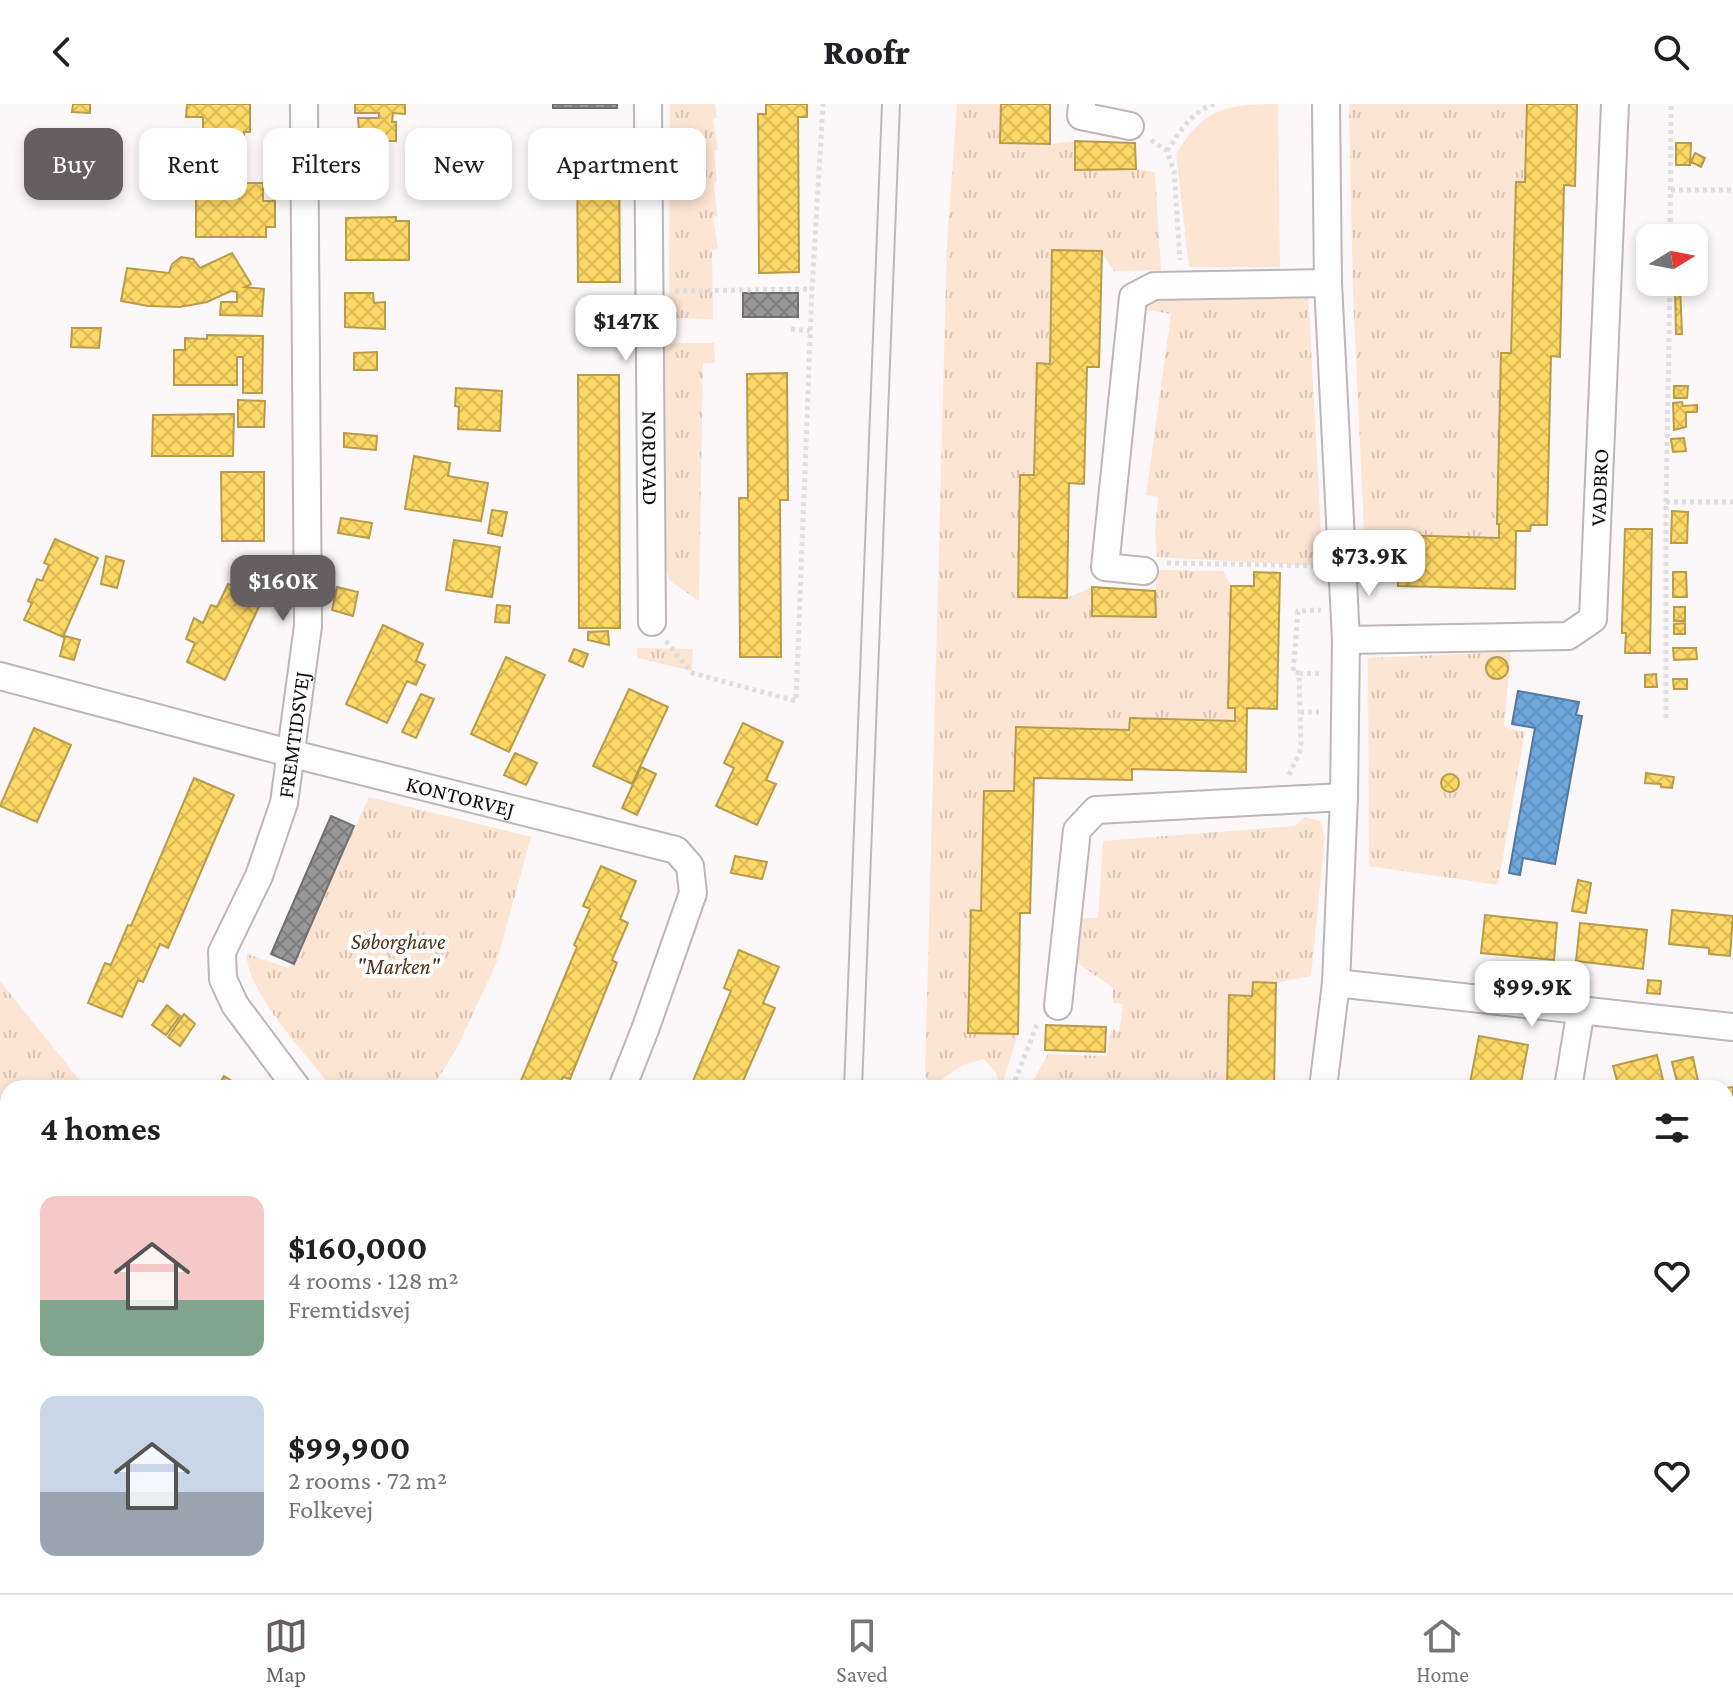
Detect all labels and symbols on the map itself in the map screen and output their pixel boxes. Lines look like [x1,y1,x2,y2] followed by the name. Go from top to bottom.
[1636,224,1708,296] north arrow
[570,295,682,363] pin: $147K
[638,411,664,505] street label: NORDVAD
[1584,448,1613,527] street label: VADBRO
[1304,530,1434,598] pin: $73.9K
[227,555,339,623] pin: $160K
[272,670,314,800] street label: FREMTIDSVEJ
[404,770,518,822] street label: KONTORVEJ
[351,929,446,979] park label: Søborghave "Marken"
[1467,961,1597,1029] pin: $99.9K

